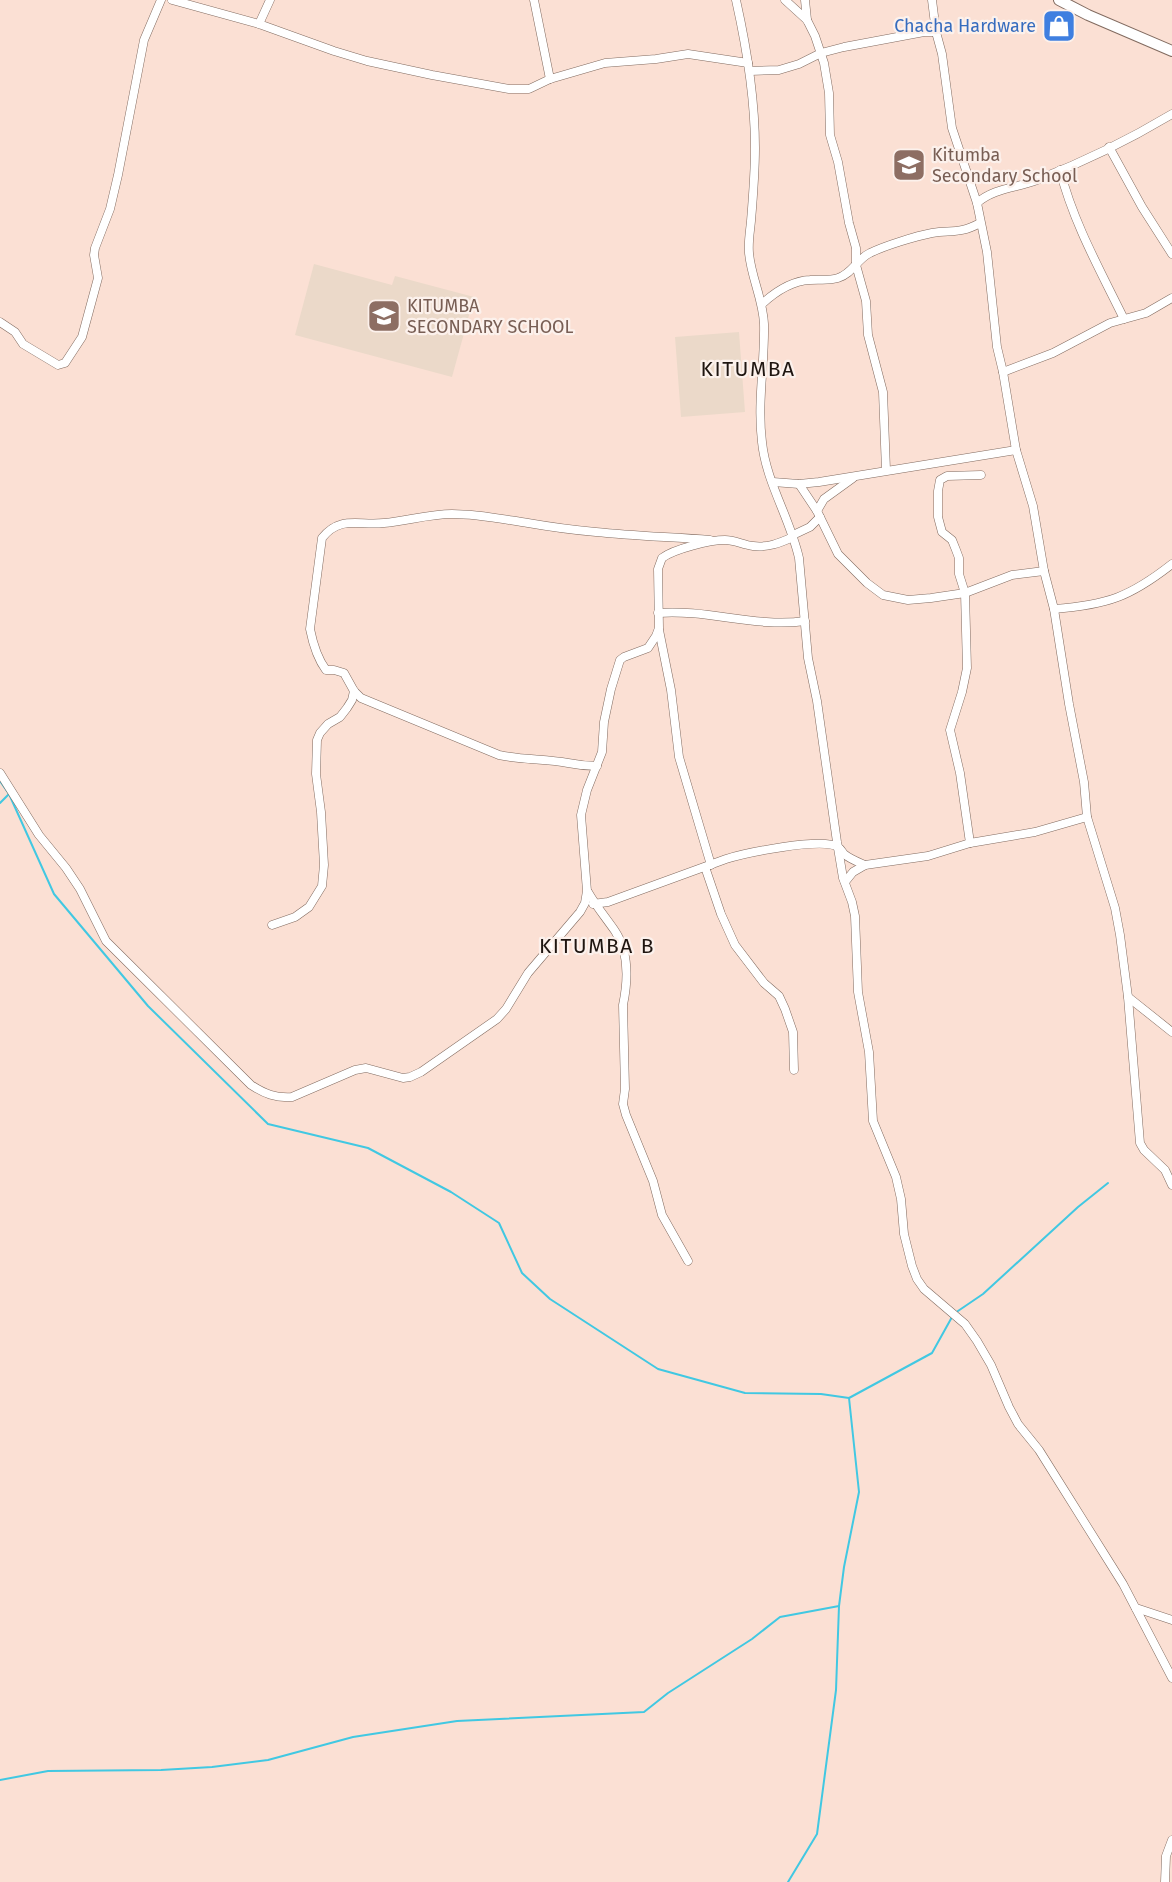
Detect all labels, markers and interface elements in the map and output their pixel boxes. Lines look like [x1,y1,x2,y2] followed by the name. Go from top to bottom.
[1041,8,1077,44] shop icon: Chacha Hardware
[894,15,1036,37] place label: Chacha Hardware
[932,144,1077,187] place label: Kitumba Secondary School
[891,147,927,183] school or university icon: Kitumba Secondary School
[407,295,574,338] place label: KITUMBA SECONDARY SCHOOL
[366,298,402,334] school or university icon: KITUMBA SECONDARY SCHOOL
[701,356,795,382] district label: KITUMBA
[539,933,655,959] district label: KITUMBA B

